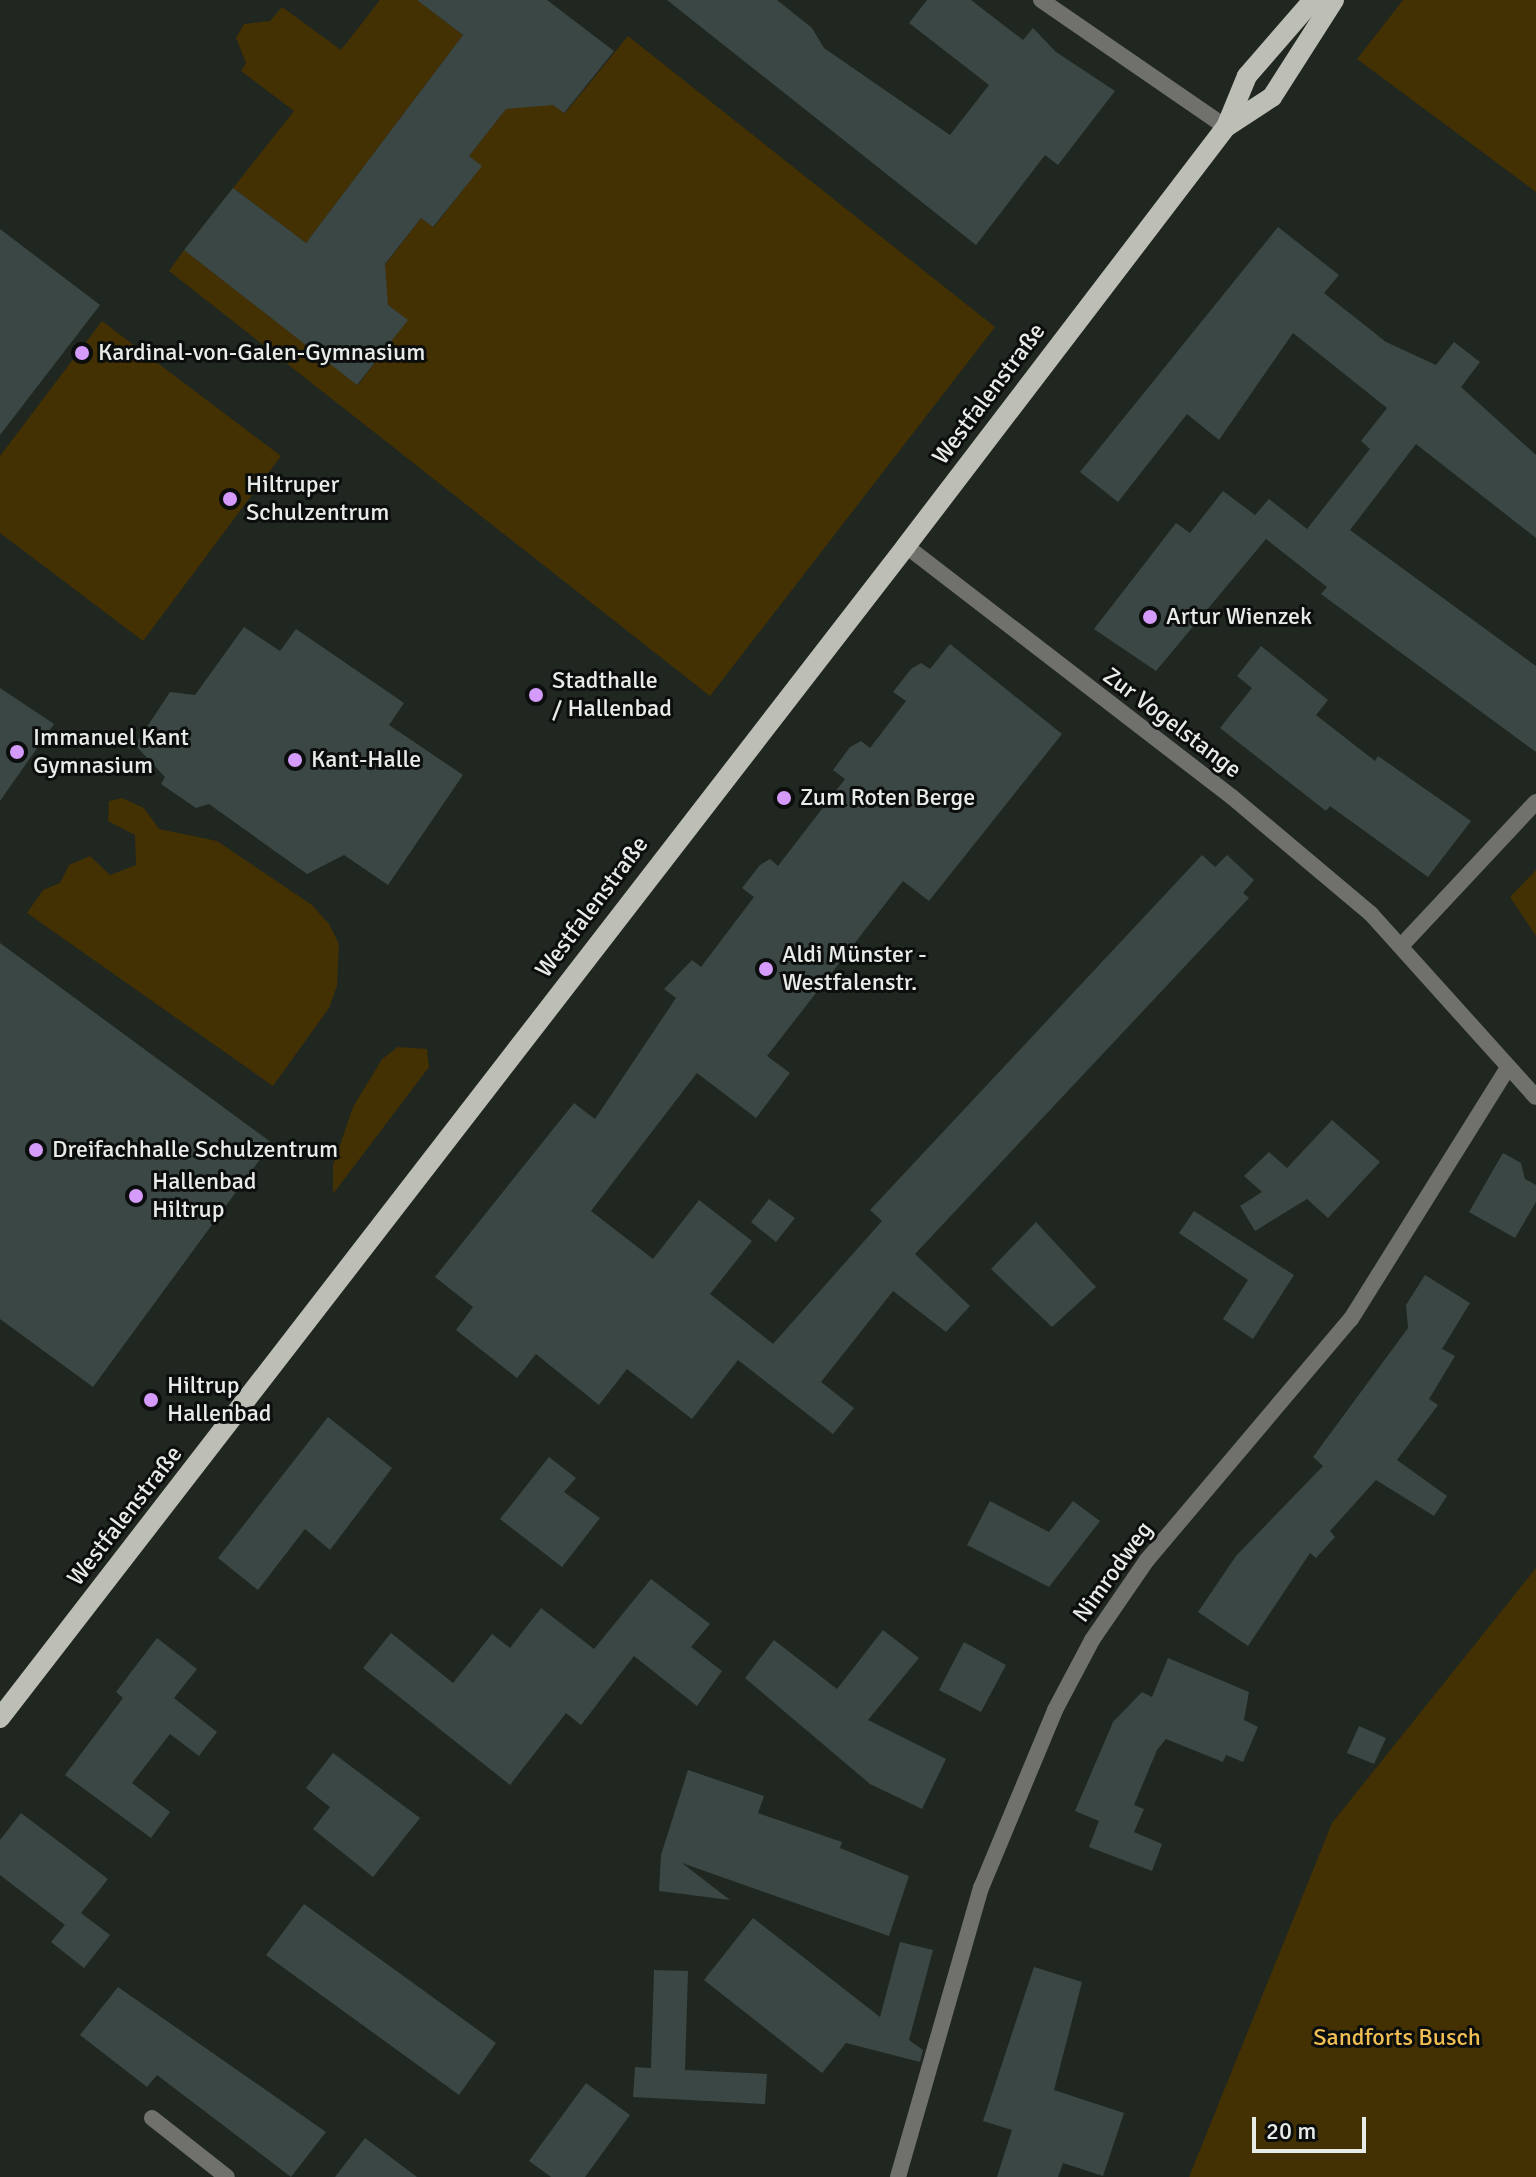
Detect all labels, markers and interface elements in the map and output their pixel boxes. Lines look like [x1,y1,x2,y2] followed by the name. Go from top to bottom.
[926,318,1052,470] street label: Westfalenstraße
[98,339,425,367] place label: Kardinal-von-Galen-Gymnasium
[73,344,91,362] marker: Kardinal-von-Galen-Gymnasium
[246,471,389,527] place label: Hiltruper Schulzentrum
[221,490,239,508] marker: Hiltruper Schulzentrum
[1166,603,1312,631] place label: Artur Wienzek
[1141,608,1159,626] marker: Artur Wienzek
[1097,662,1247,784] street label: Zur Vogelstange
[552,667,672,723] place label: Stadthalle / Hallenbad
[527,686,545,704] marker: Stadthalle / Hallenbad
[33,724,189,780] place label: Immanuel Kant Gymnasium
[8,743,26,761] marker: Immanuel Kant Gymnasium
[311,746,421,774] place label: Kant-Halle
[286,751,304,769] marker: Kant-Halle
[800,784,975,812] place label: Zum Roten Berge
[775,789,793,807] marker: Zum Roten Berge
[529,831,655,983] street label: Westfalenstraße
[782,941,927,997] place label: Aldi Münster - Westfalenstr.
[757,960,775,978] marker: Aldi Münster - Westfalenstr.
[52,1136,338,1164] place label: Dreifachhalle Schulzentrum
[27,1141,45,1159] marker: Dreifachhalle Schulzentrum
[152,1168,257,1224] place label: Hallenbad Hiltrup
[127,1187,145,1205] marker: Hallenbad Hiltrup
[167,1372,272,1428] place label: Hiltrup Hallenbad
[142,1391,160,1409] marker: Hiltrup Hallenbad
[61,1440,189,1592] street label: Westfalenstraße
[1067,1516,1159,1628] street label: Nimrodweg
[1313,2024,1481,2052] park label: Sandforts Busch
[1256,2101,1370,2151] scale bar
[1266,2116,1316,2146] text: 20 m

